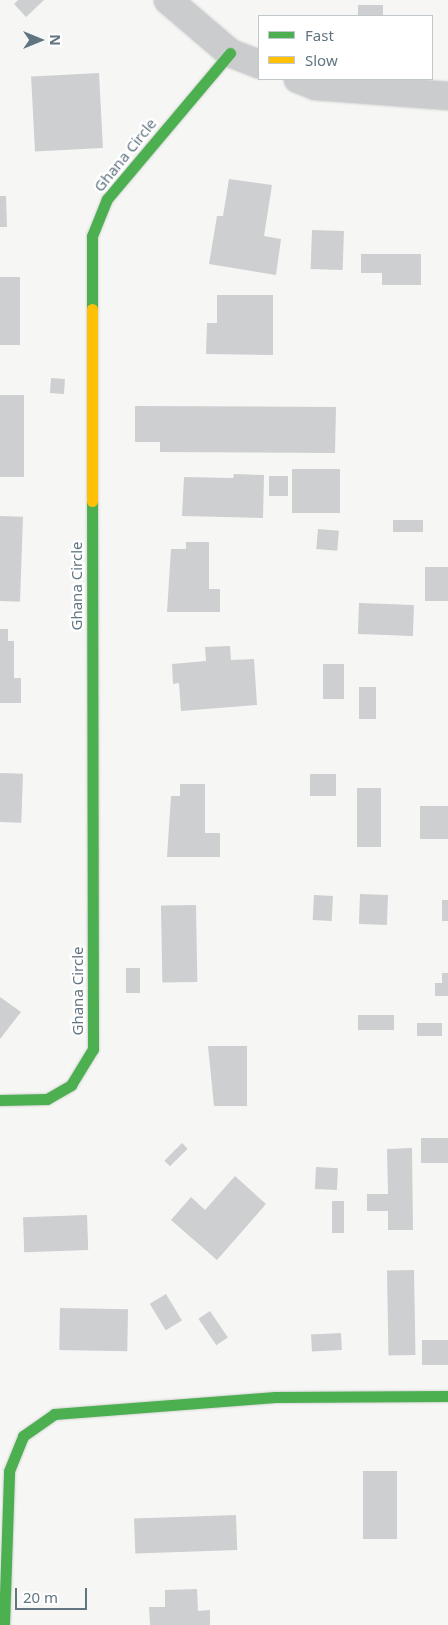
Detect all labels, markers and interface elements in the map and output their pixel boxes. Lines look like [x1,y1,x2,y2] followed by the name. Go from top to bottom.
[15,15,65,65] north arrow
[258,15,433,80] legend
[305,25,334,45] text: Fast
[46,34,65,46] text: N
[305,50,338,70] text: Slow
[90,115,160,195] street label: Ghana Circle
[68,542,86,630] street label: Ghana Circle
[69,947,87,1035] street label: Ghana Circle
[18,1578,90,1610] scale bar
[23,1587,58,1607] text: 20 m

